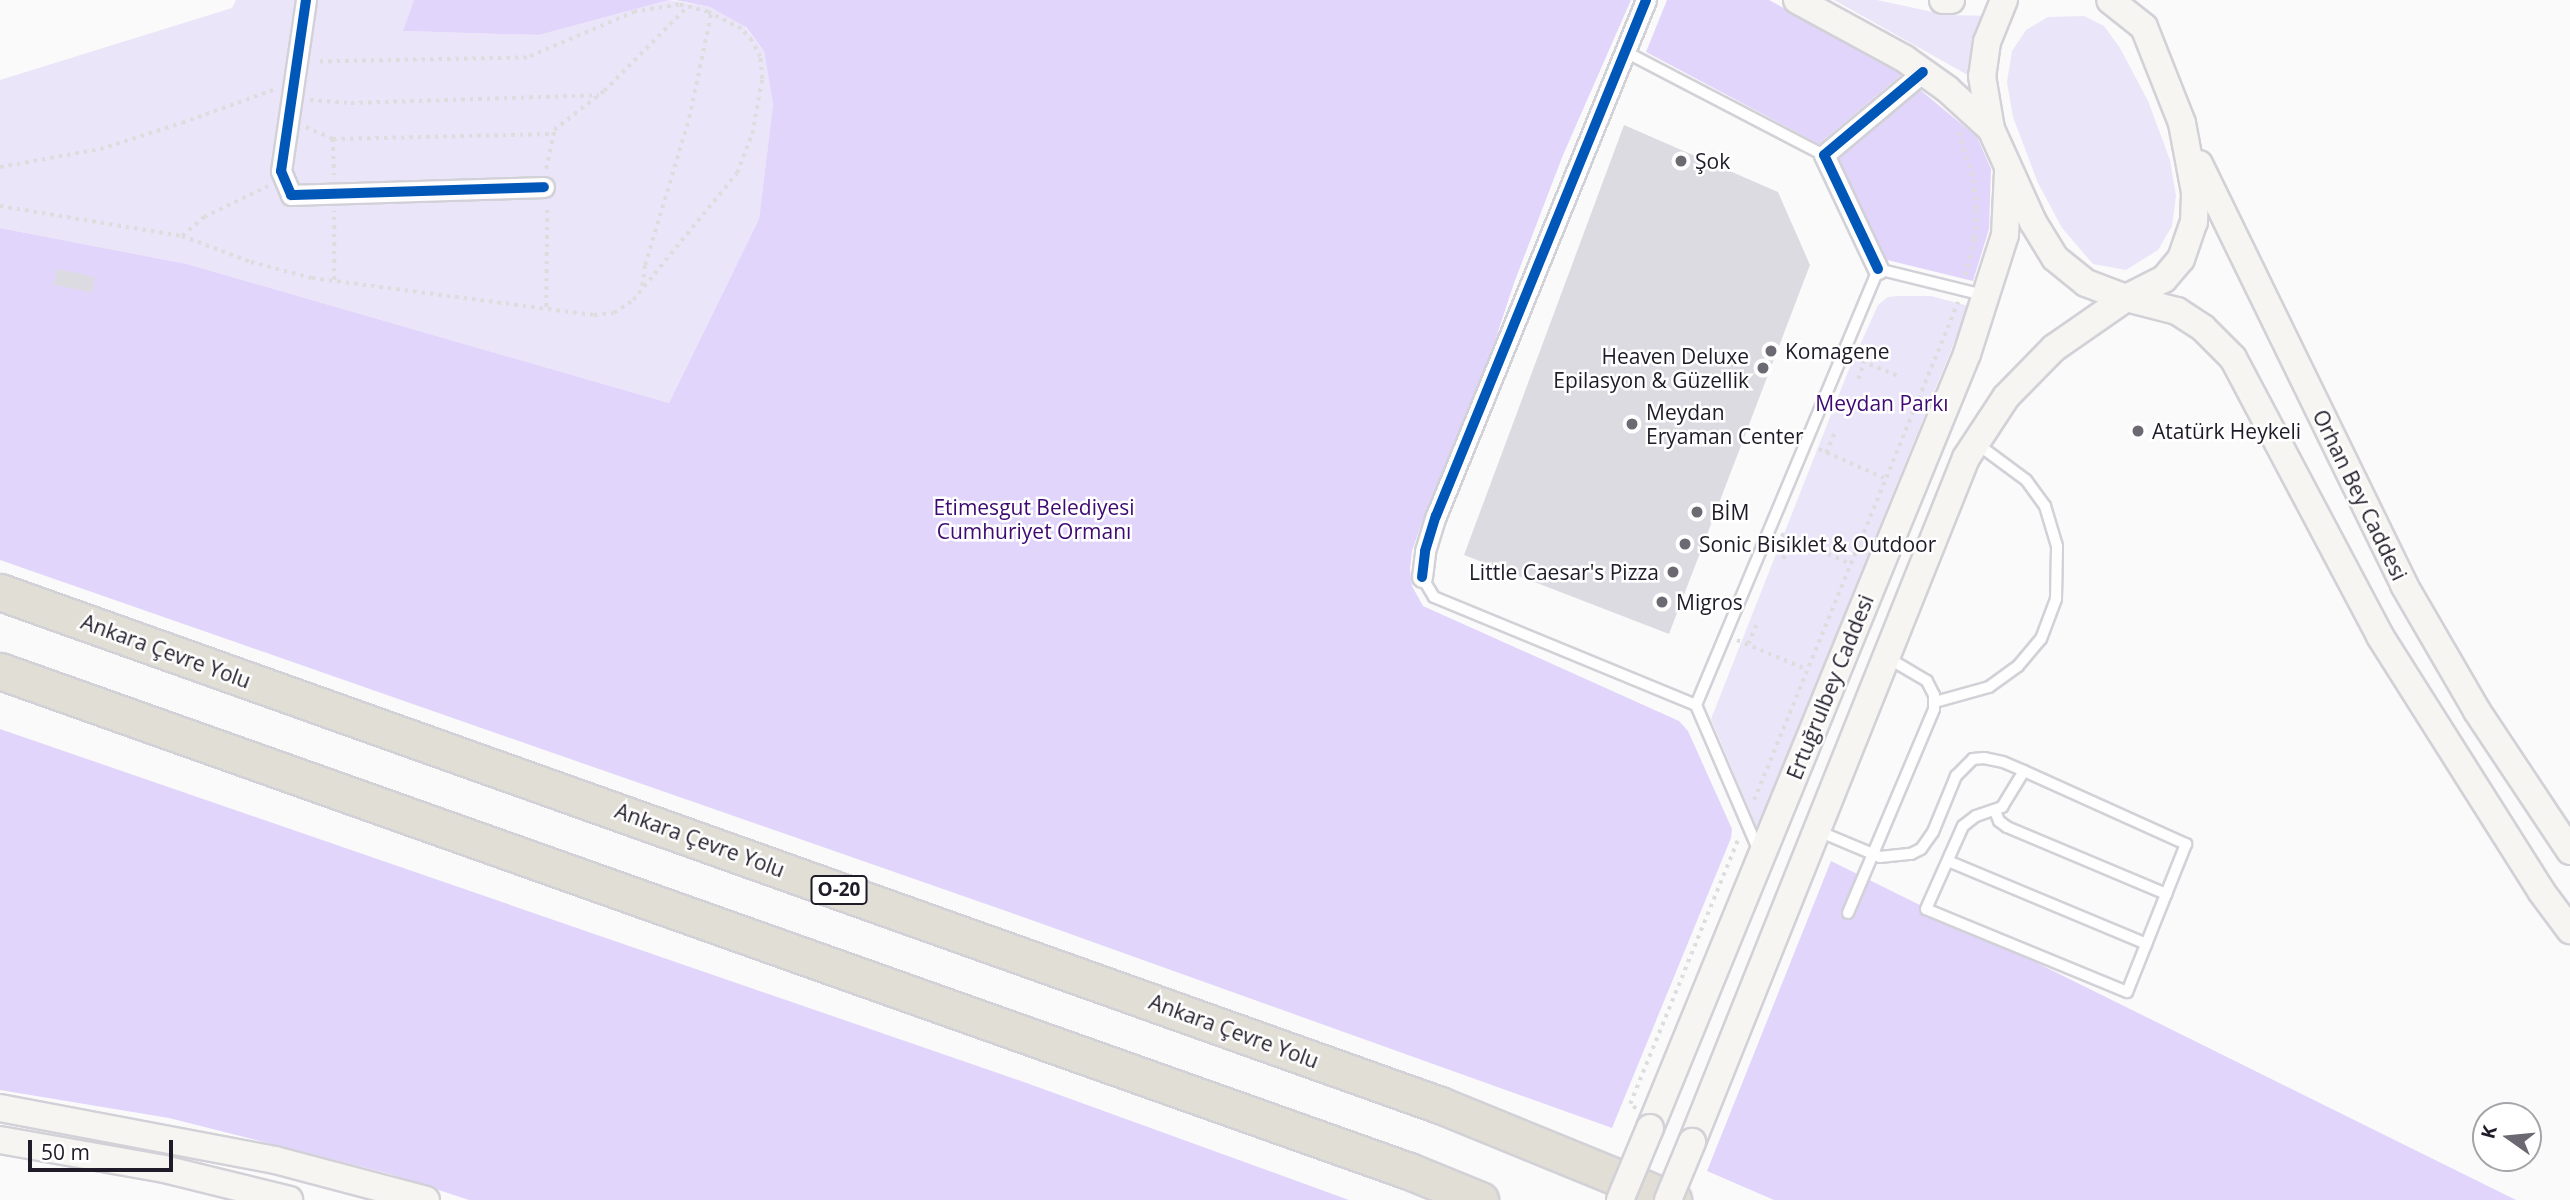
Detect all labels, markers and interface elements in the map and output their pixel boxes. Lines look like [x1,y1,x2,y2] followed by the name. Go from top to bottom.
[1695,148,1730,174] place label: Şok
[1673,153,1689,169] marker: Şok
[1785,338,1889,364] place label: Komagene
[1553,343,1749,393] place label: Heaven Deluxe Epilasyon & Güzellik
[1763,343,1779,359] marker: Komagene
[1755,360,1771,376] marker: Heaven Deluxe Epilasyon & Güzellik
[1815,390,1949,416] park label: Meydan Parkı
[1646,399,1804,449] place label: Meydan Eryaman Center
[2308,406,2412,584] street label: Orhan Bey Caddesi
[1624,416,1640,432] marker: Meydan Eryaman Center
[2152,418,2301,444] place label: Atatürk Heykeli
[2130,423,2146,439] marker: Atatürk Heykeli
[933,494,1135,544] park label: Etimesgut Belediyesi Cumhuriyet Ormanı
[1711,499,1749,525] place label: BİM
[1689,504,1705,520] marker: BİM
[1699,531,1936,557] place label: Sonic Bisiklet & Outdoor
[1677,536,1693,552] marker: Sonic Bisiklet & Outdoor
[1469,559,1659,585] place label: Little Caesar's Pizza
[1665,564,1681,580] marker: Little Caesar's Pizza
[1676,589,1743,615] place label: Migros
[1781,591,1879,783] street label: Ertuğrulbey Caddesi
[1654,594,1670,610] marker: Migros
[78,609,254,693] street label: Ankara Çevre Yolu
[612,798,788,882] street label: Ankara Çevre Yolu
[809,874,869,906] road number: O-20
[1146,989,1322,1073] street label: Ankara Çevre Yolu
[2472,1102,2542,1172] north arrow
[2474,1123,2503,1142] text: K
[32,1126,177,1170] scale bar
[41,1138,90,1166] text: 50 m

